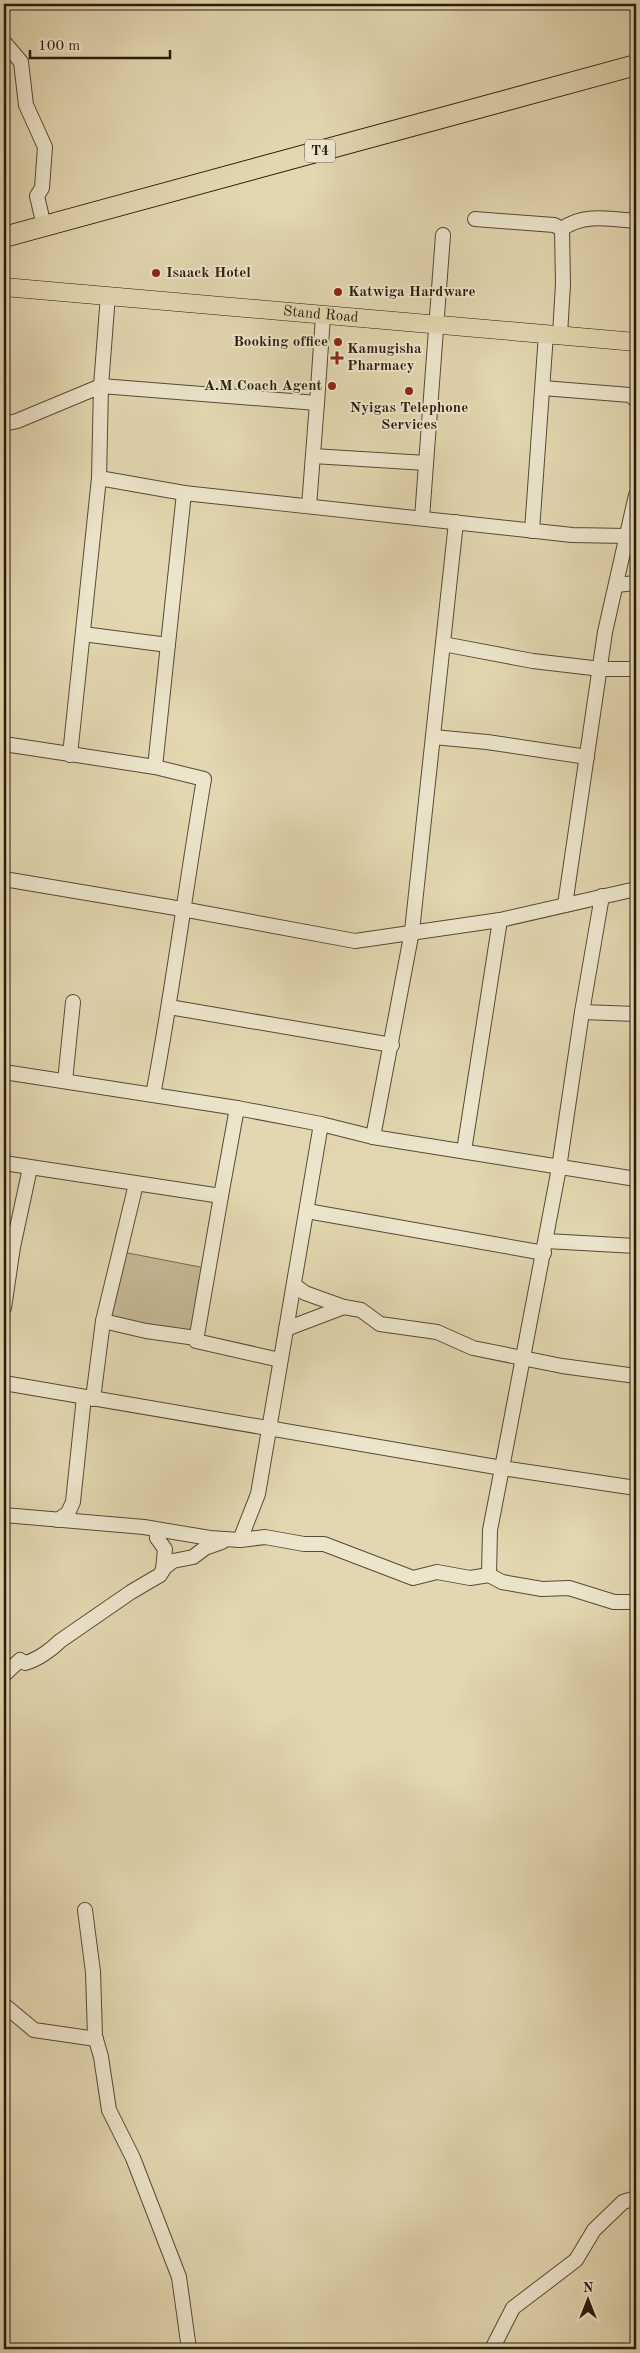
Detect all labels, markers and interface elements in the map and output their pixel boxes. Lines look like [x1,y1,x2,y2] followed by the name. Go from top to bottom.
[30,28,170,60] scale bar
[38,39,80,54] text: 100 m
[305,140,335,162] road number: T4
[166,266,251,281] place label: Isaack Hotel
[150,267,162,279] marker: Isaack Hotel
[348,285,476,300] place label: Katwiga Hardware
[332,286,344,298] marker: Katwiga Hardware
[282,304,359,325] street label: Stand Road
[233,335,328,350] place label: Booking office
[332,336,344,348] marker: Booking office
[347,342,422,374] place label: Kamugisha Pharmacy
[331,352,343,364] marker: Kamugisha Pharmacy
[204,379,323,394] place label: A.M Coach Agent
[326,380,338,392] marker: A.M Coach Agent
[403,385,415,397] marker: Nyigas Telephone Services
[350,401,468,433] place label: Nyigas Telephone Services
[562,2276,612,2326] north arrow
[583,2281,594,2295] text: N

